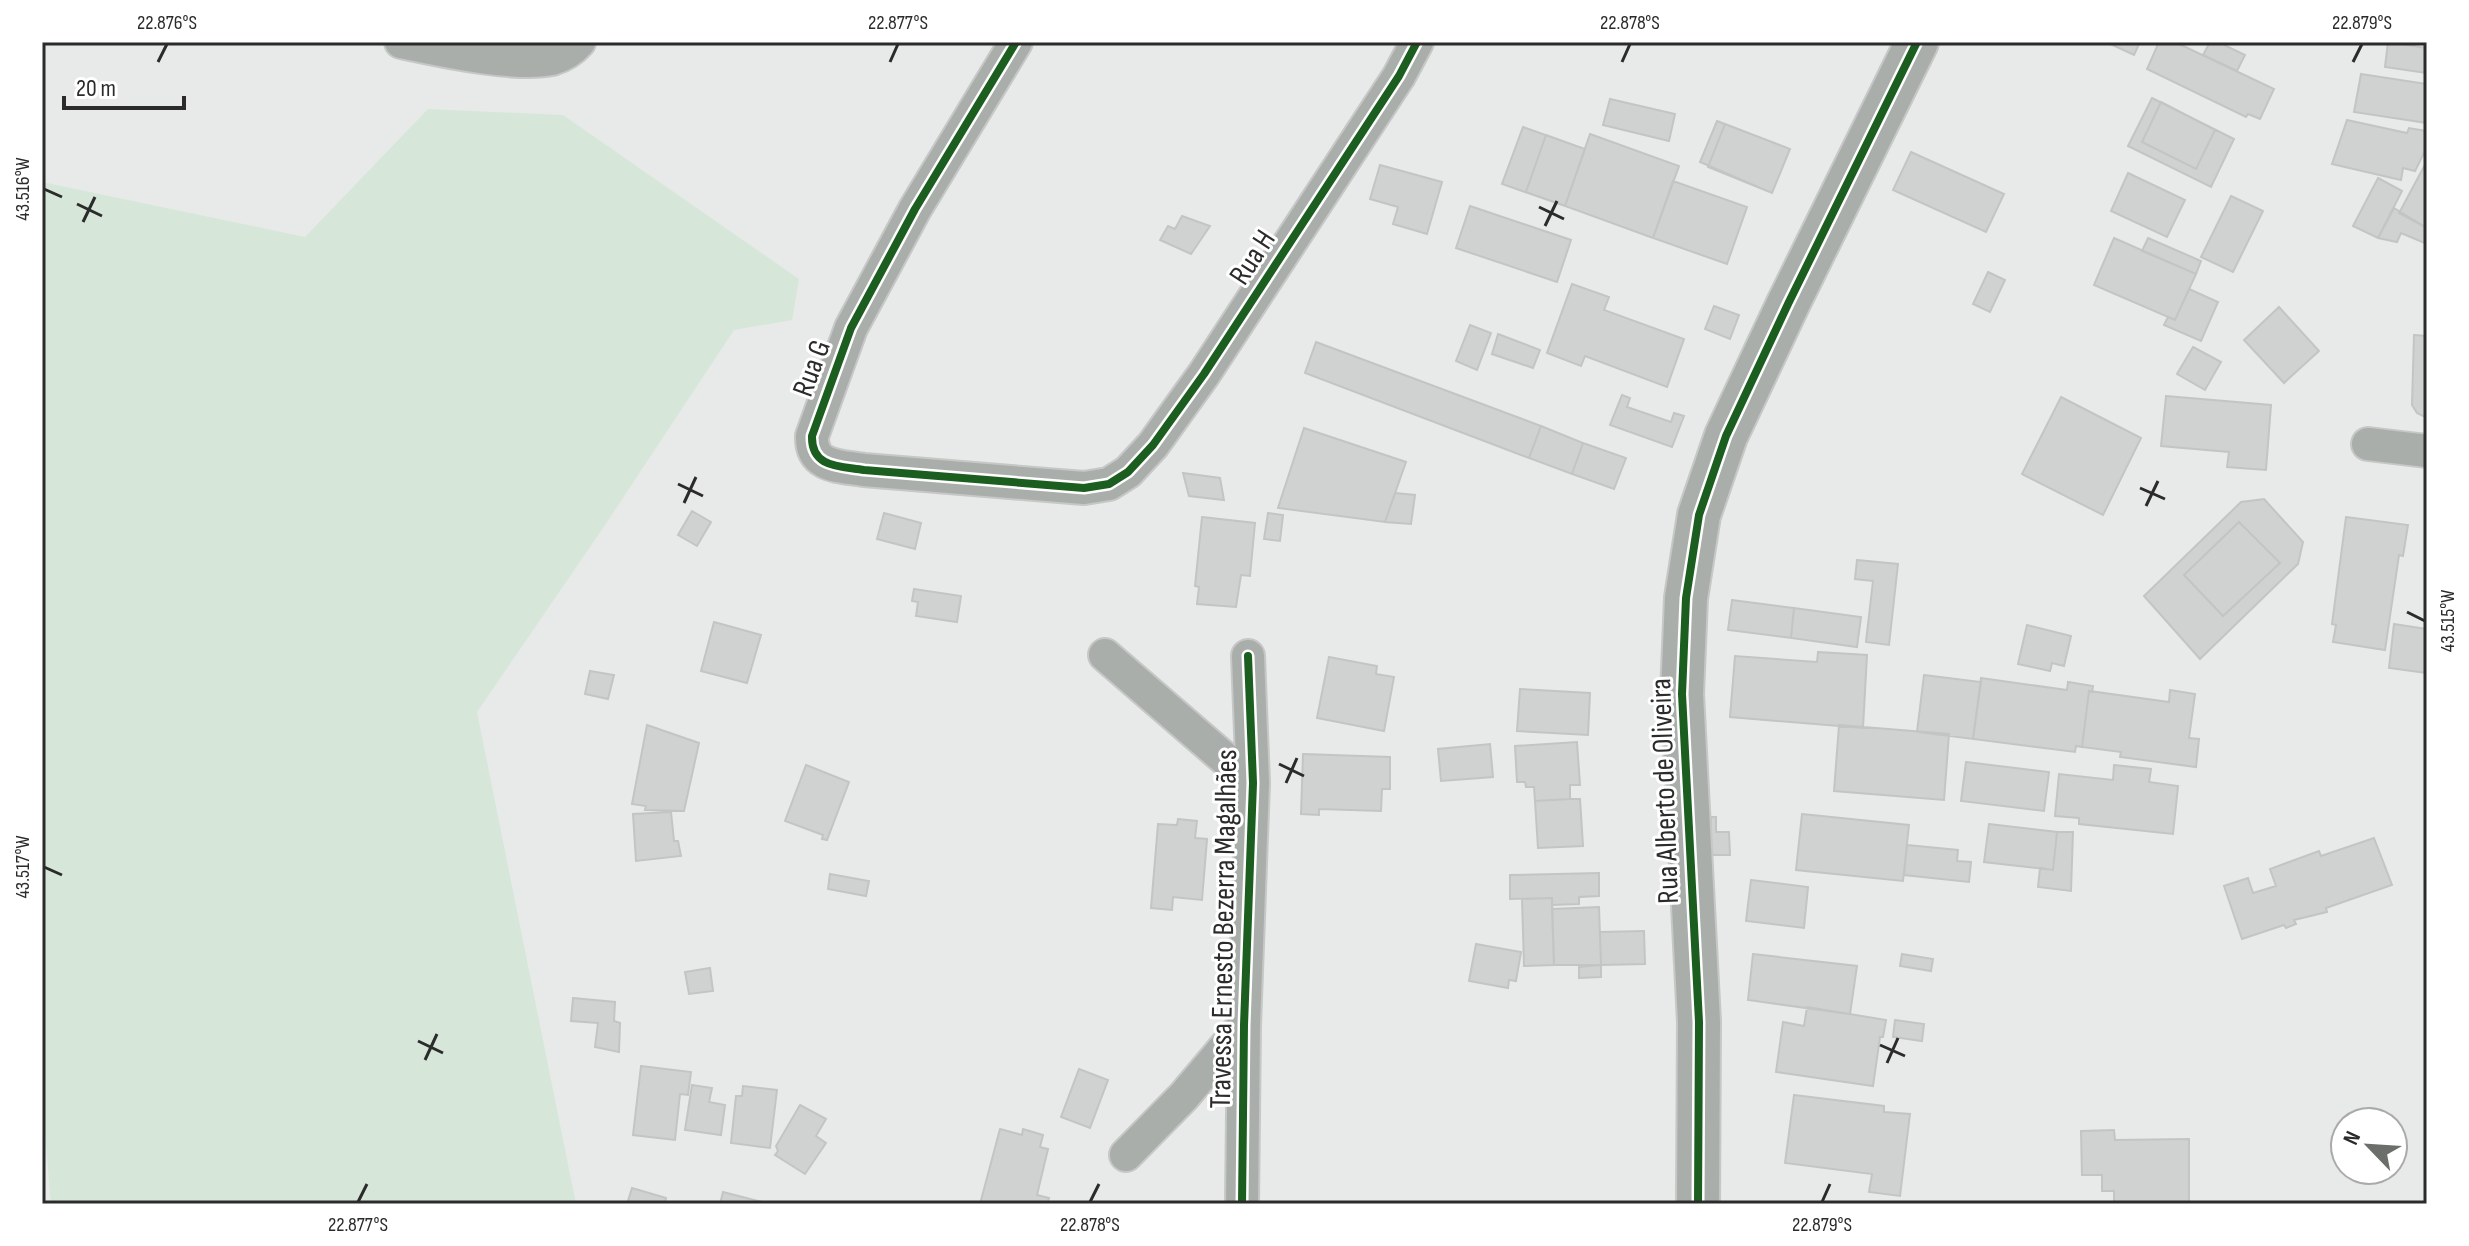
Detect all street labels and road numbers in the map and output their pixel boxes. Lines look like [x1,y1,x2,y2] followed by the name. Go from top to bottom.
[1222,223,1284,292] street label: Rua H
[785,335,839,402] street label: Rua G
[1643,678,1687,904] street label: Rua Alberto de Oliveira
[1203,749,1245,1109] street label: Travessa Ernesto Bezerra Magalhães

